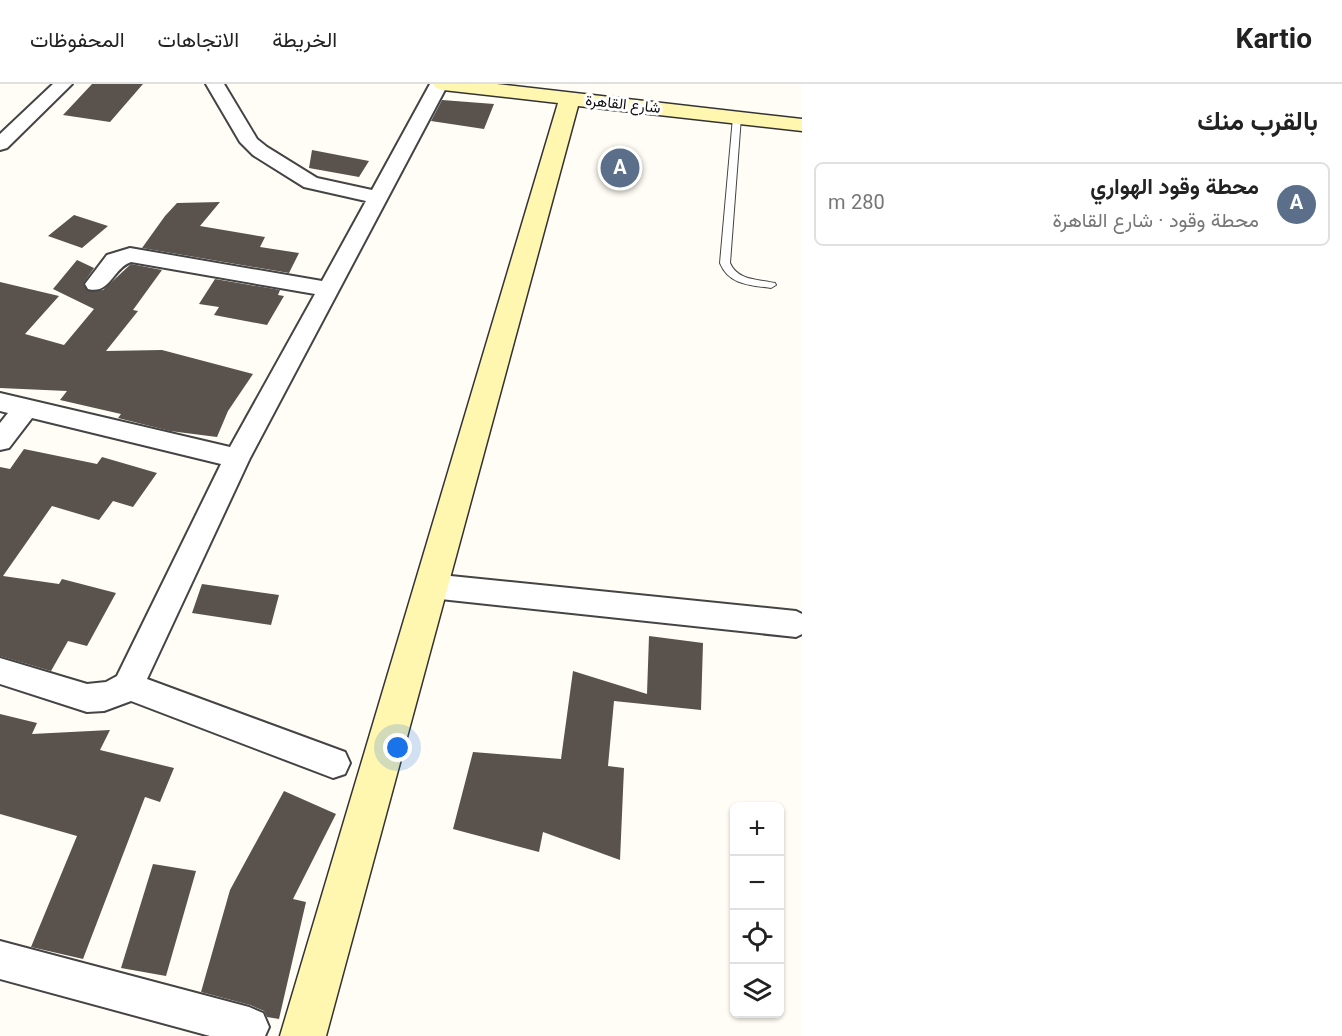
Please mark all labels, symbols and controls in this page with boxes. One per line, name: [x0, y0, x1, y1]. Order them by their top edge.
text: Kartio: [1236, 19, 1312, 63]
text: المحفوظات: [30, 25, 125, 58]
text: الاتجاهات: [158, 25, 239, 58]
text: الخريطة: [272, 25, 337, 58]
street label: شارع القاهرة: [584, 90, 662, 121]
text: بالقرب منك: [1197, 103, 1318, 144]
pin: A: [600, 146, 640, 190]
text: محطة وقود الهواري: [1090, 171, 1259, 206]
text: 280 m: [828, 188, 885, 220]
text: A: [1290, 188, 1303, 220]
text: محطة وقود · شارع القاهرة: [1052, 206, 1259, 238]
your location: [383, 733, 412, 762]
map controls: [730, 802, 784, 1018]
button: +: [730, 802, 784, 856]
button: −: [730, 856, 784, 910]
button: locate: [730, 910, 784, 964]
button: layers: [730, 964, 784, 1018]

